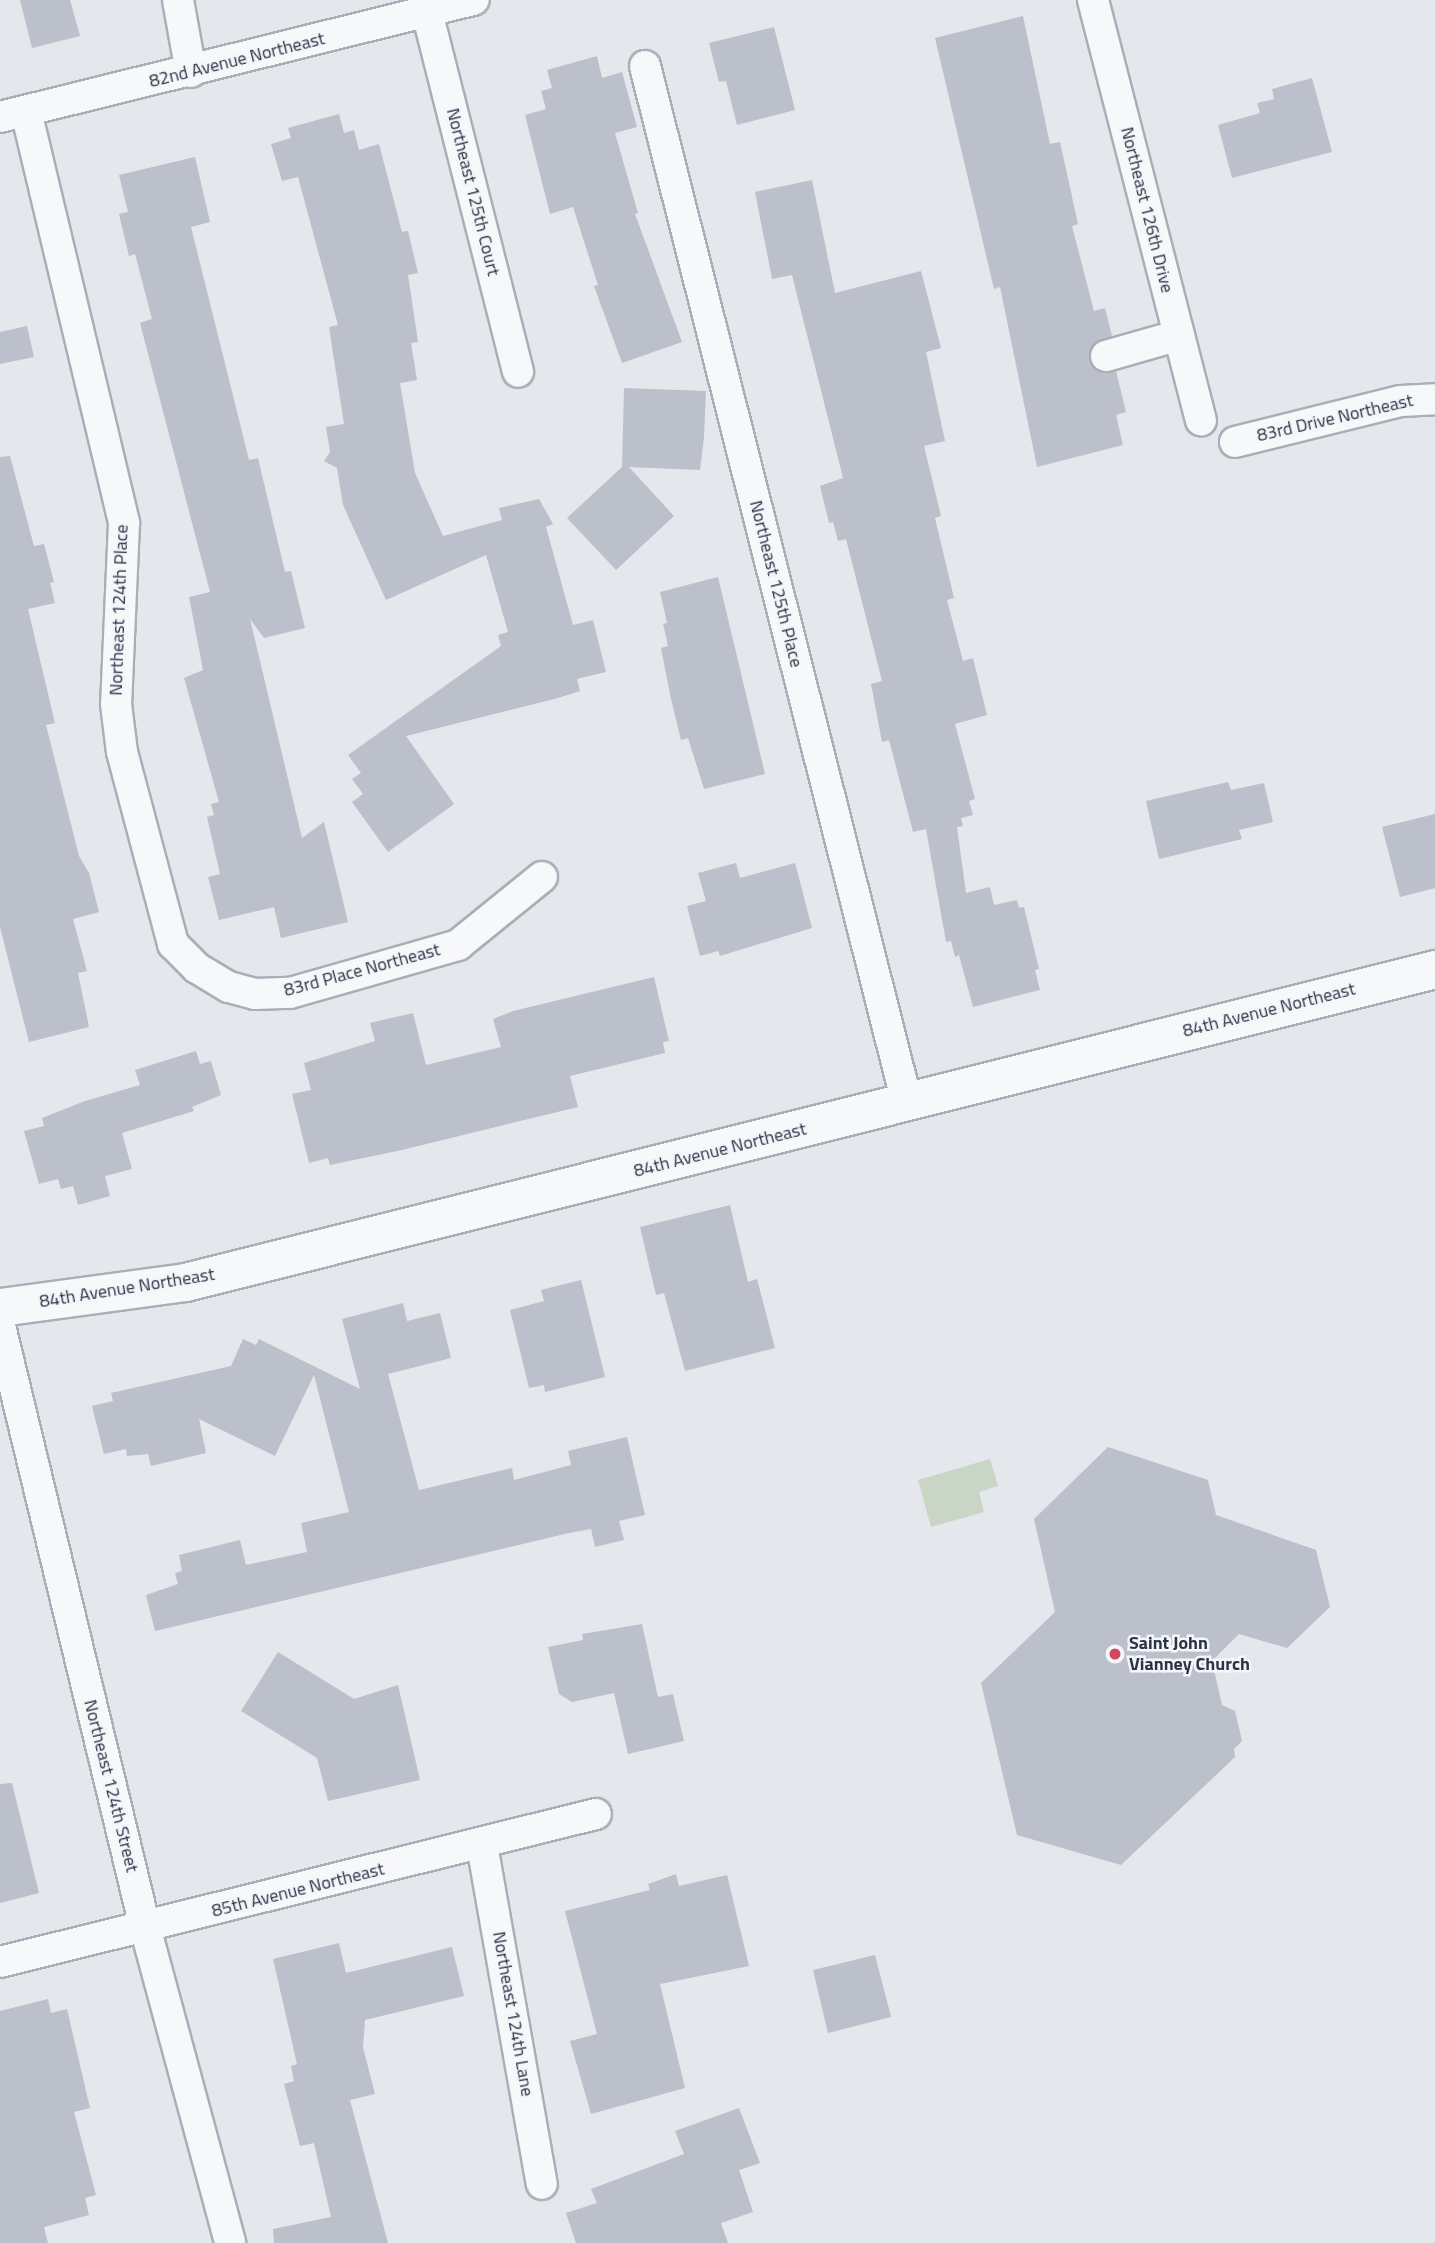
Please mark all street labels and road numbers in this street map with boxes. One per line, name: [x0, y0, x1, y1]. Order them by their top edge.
street label: 82nd Avenue Northeast: [147, 28, 327, 92]
street label: Northeast 125th Court: [442, 106, 504, 278]
street label: Northeast 126th Drive: [1116, 125, 1178, 295]
street label: 83rd Drive Northeast: [1255, 390, 1415, 446]
street label: Northeast 125th Place: [745, 498, 807, 670]
street label: Northeast 124th Place: [105, 524, 133, 696]
street label: 83rd Place Northeast: [282, 939, 442, 1001]
street label: 84th Avenue Northeast: [1181, 978, 1357, 1042]
street label: 84th Avenue Northeast: [632, 1118, 808, 1182]
street label: 84th Avenue Northeast: [38, 1263, 216, 1313]
street label: Northeast 124th Street: [79, 1697, 143, 1875]
street label: 85th Avenue Northeast: [210, 1858, 386, 1922]
street label: Northeast 124th Lane: [488, 1930, 538, 2098]

